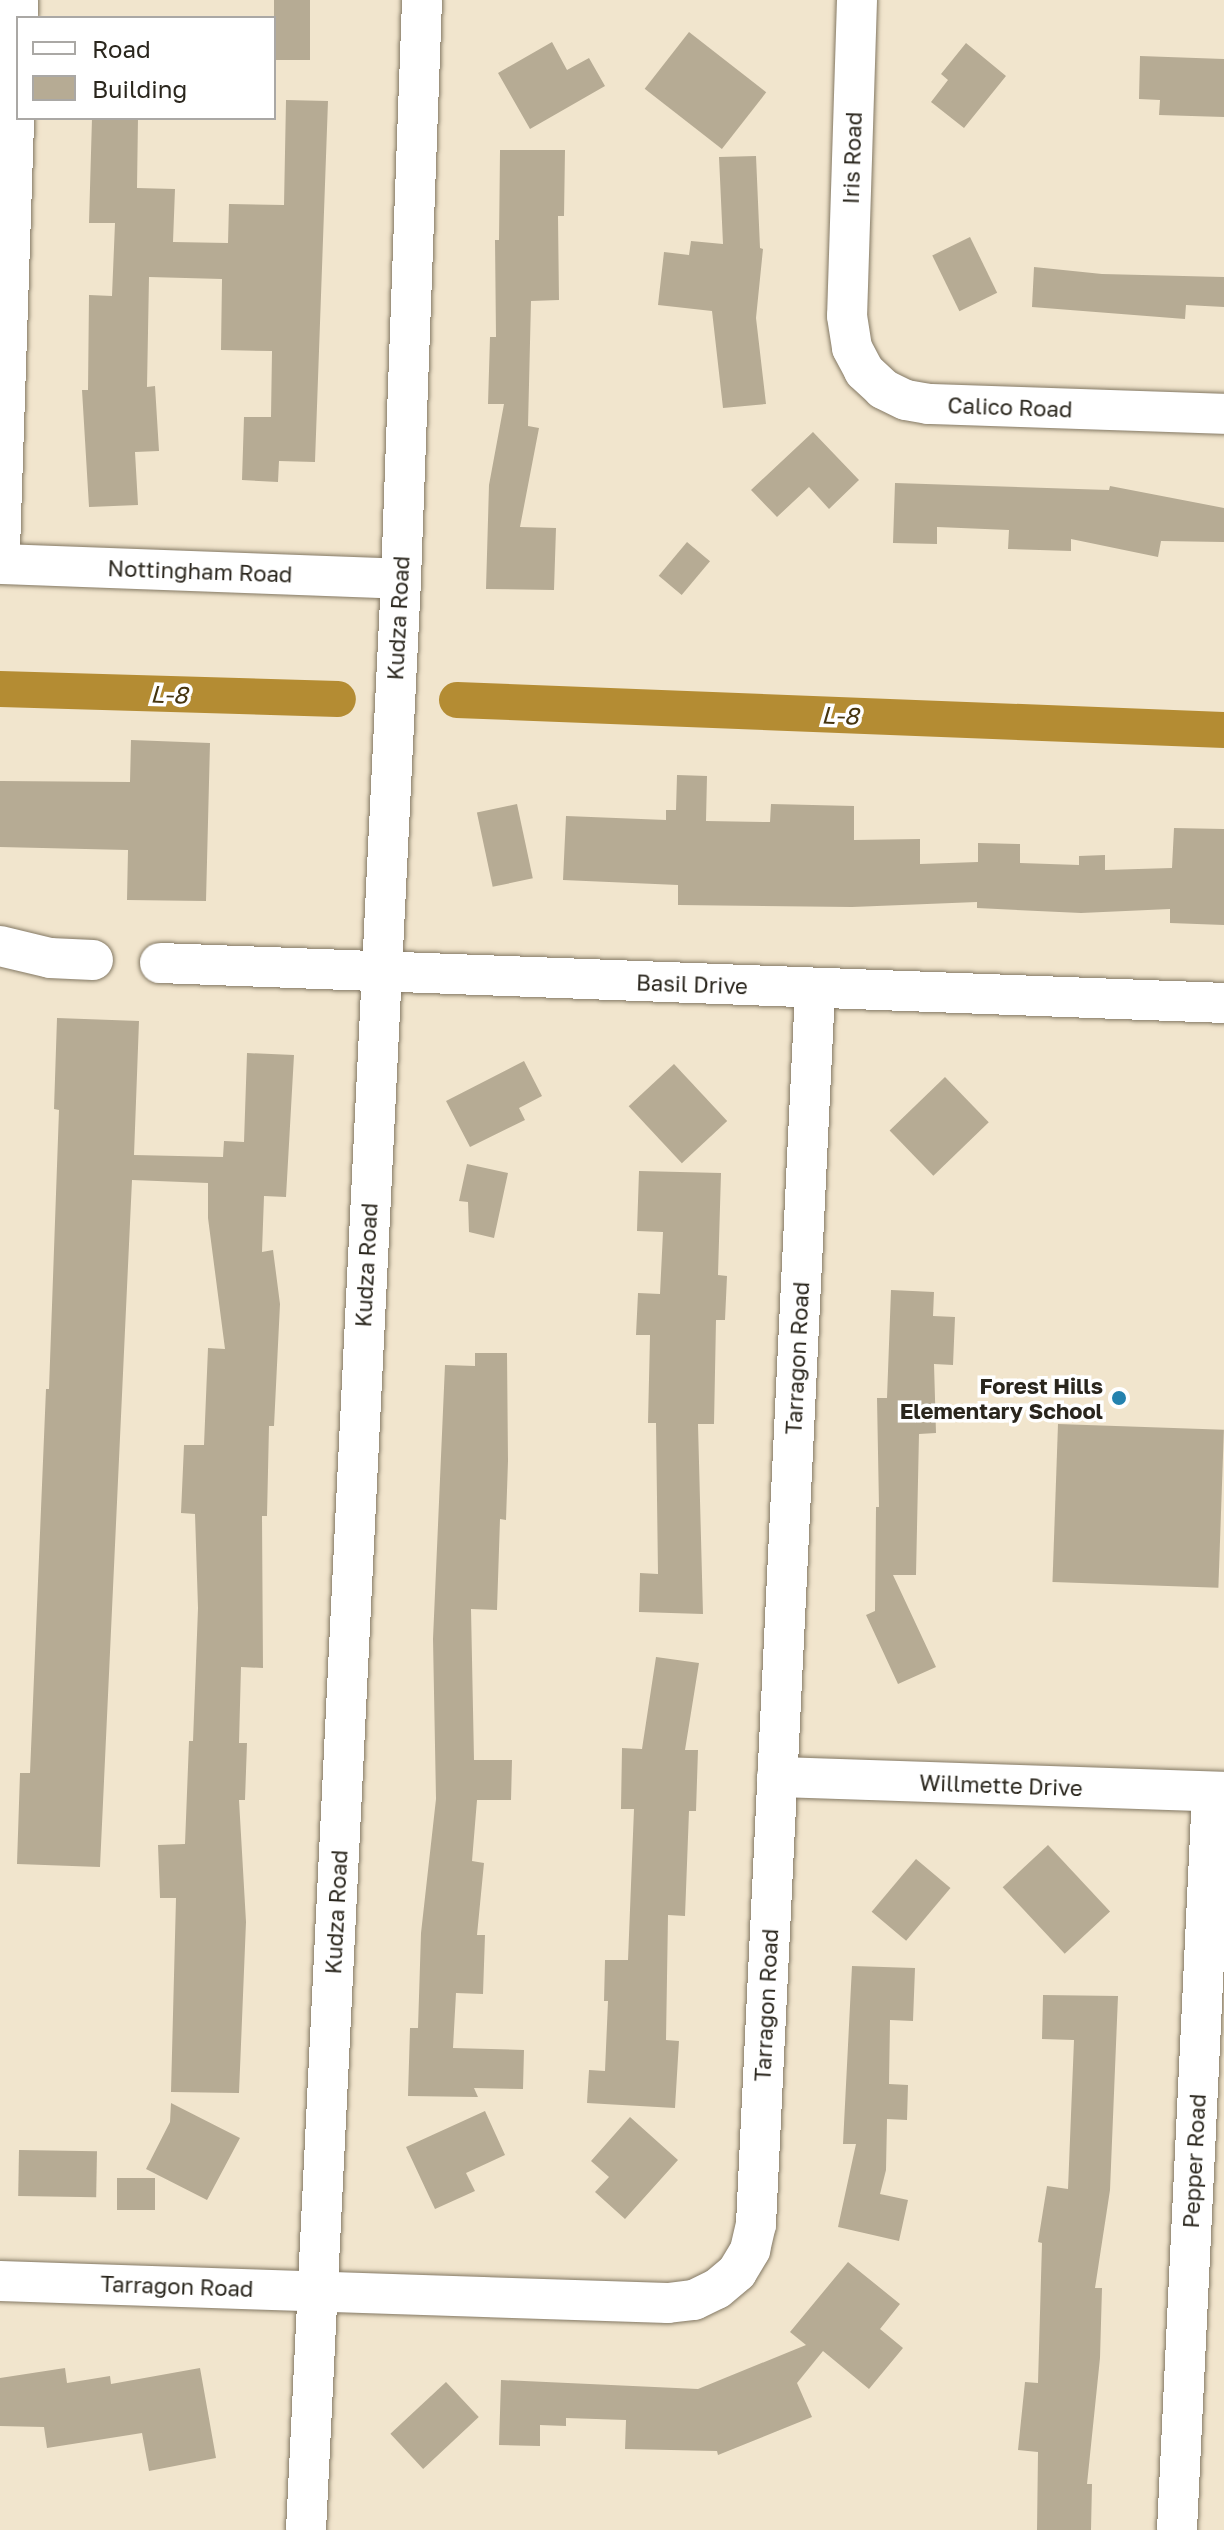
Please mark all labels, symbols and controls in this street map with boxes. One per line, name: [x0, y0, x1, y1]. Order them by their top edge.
legend: [16, 16, 276, 120]
text: Road: [92, 34, 151, 63]
text: Building: [92, 74, 187, 103]
street label: Iris Road: [837, 111, 867, 205]
street label: Calico Road: [947, 392, 1073, 422]
street label: Nottingham Road: [107, 555, 293, 587]
street label: Kudza Road: [382, 555, 414, 681]
water label: L-8: [150, 679, 188, 709]
water label: L-8: [821, 700, 859, 730]
street label: Basil Drive: [636, 969, 748, 999]
street label: Kudza Road: [350, 1202, 382, 1328]
street label: Tarragon Road: [780, 1281, 814, 1435]
place label: Forest Hills Elementary School: [900, 1372, 1103, 1424]
marker: Forest Hills Elementary School: [1110, 1389, 1128, 1407]
street label: Willmette Drive: [919, 1769, 1083, 1801]
street label: Kudza Road: [320, 1849, 352, 1975]
street label: Tarragon Road: [749, 1928, 783, 2082]
street label: Pepper Road: [1177, 2093, 1211, 2229]
street label: Tarragon Road: [100, 2270, 254, 2302]

